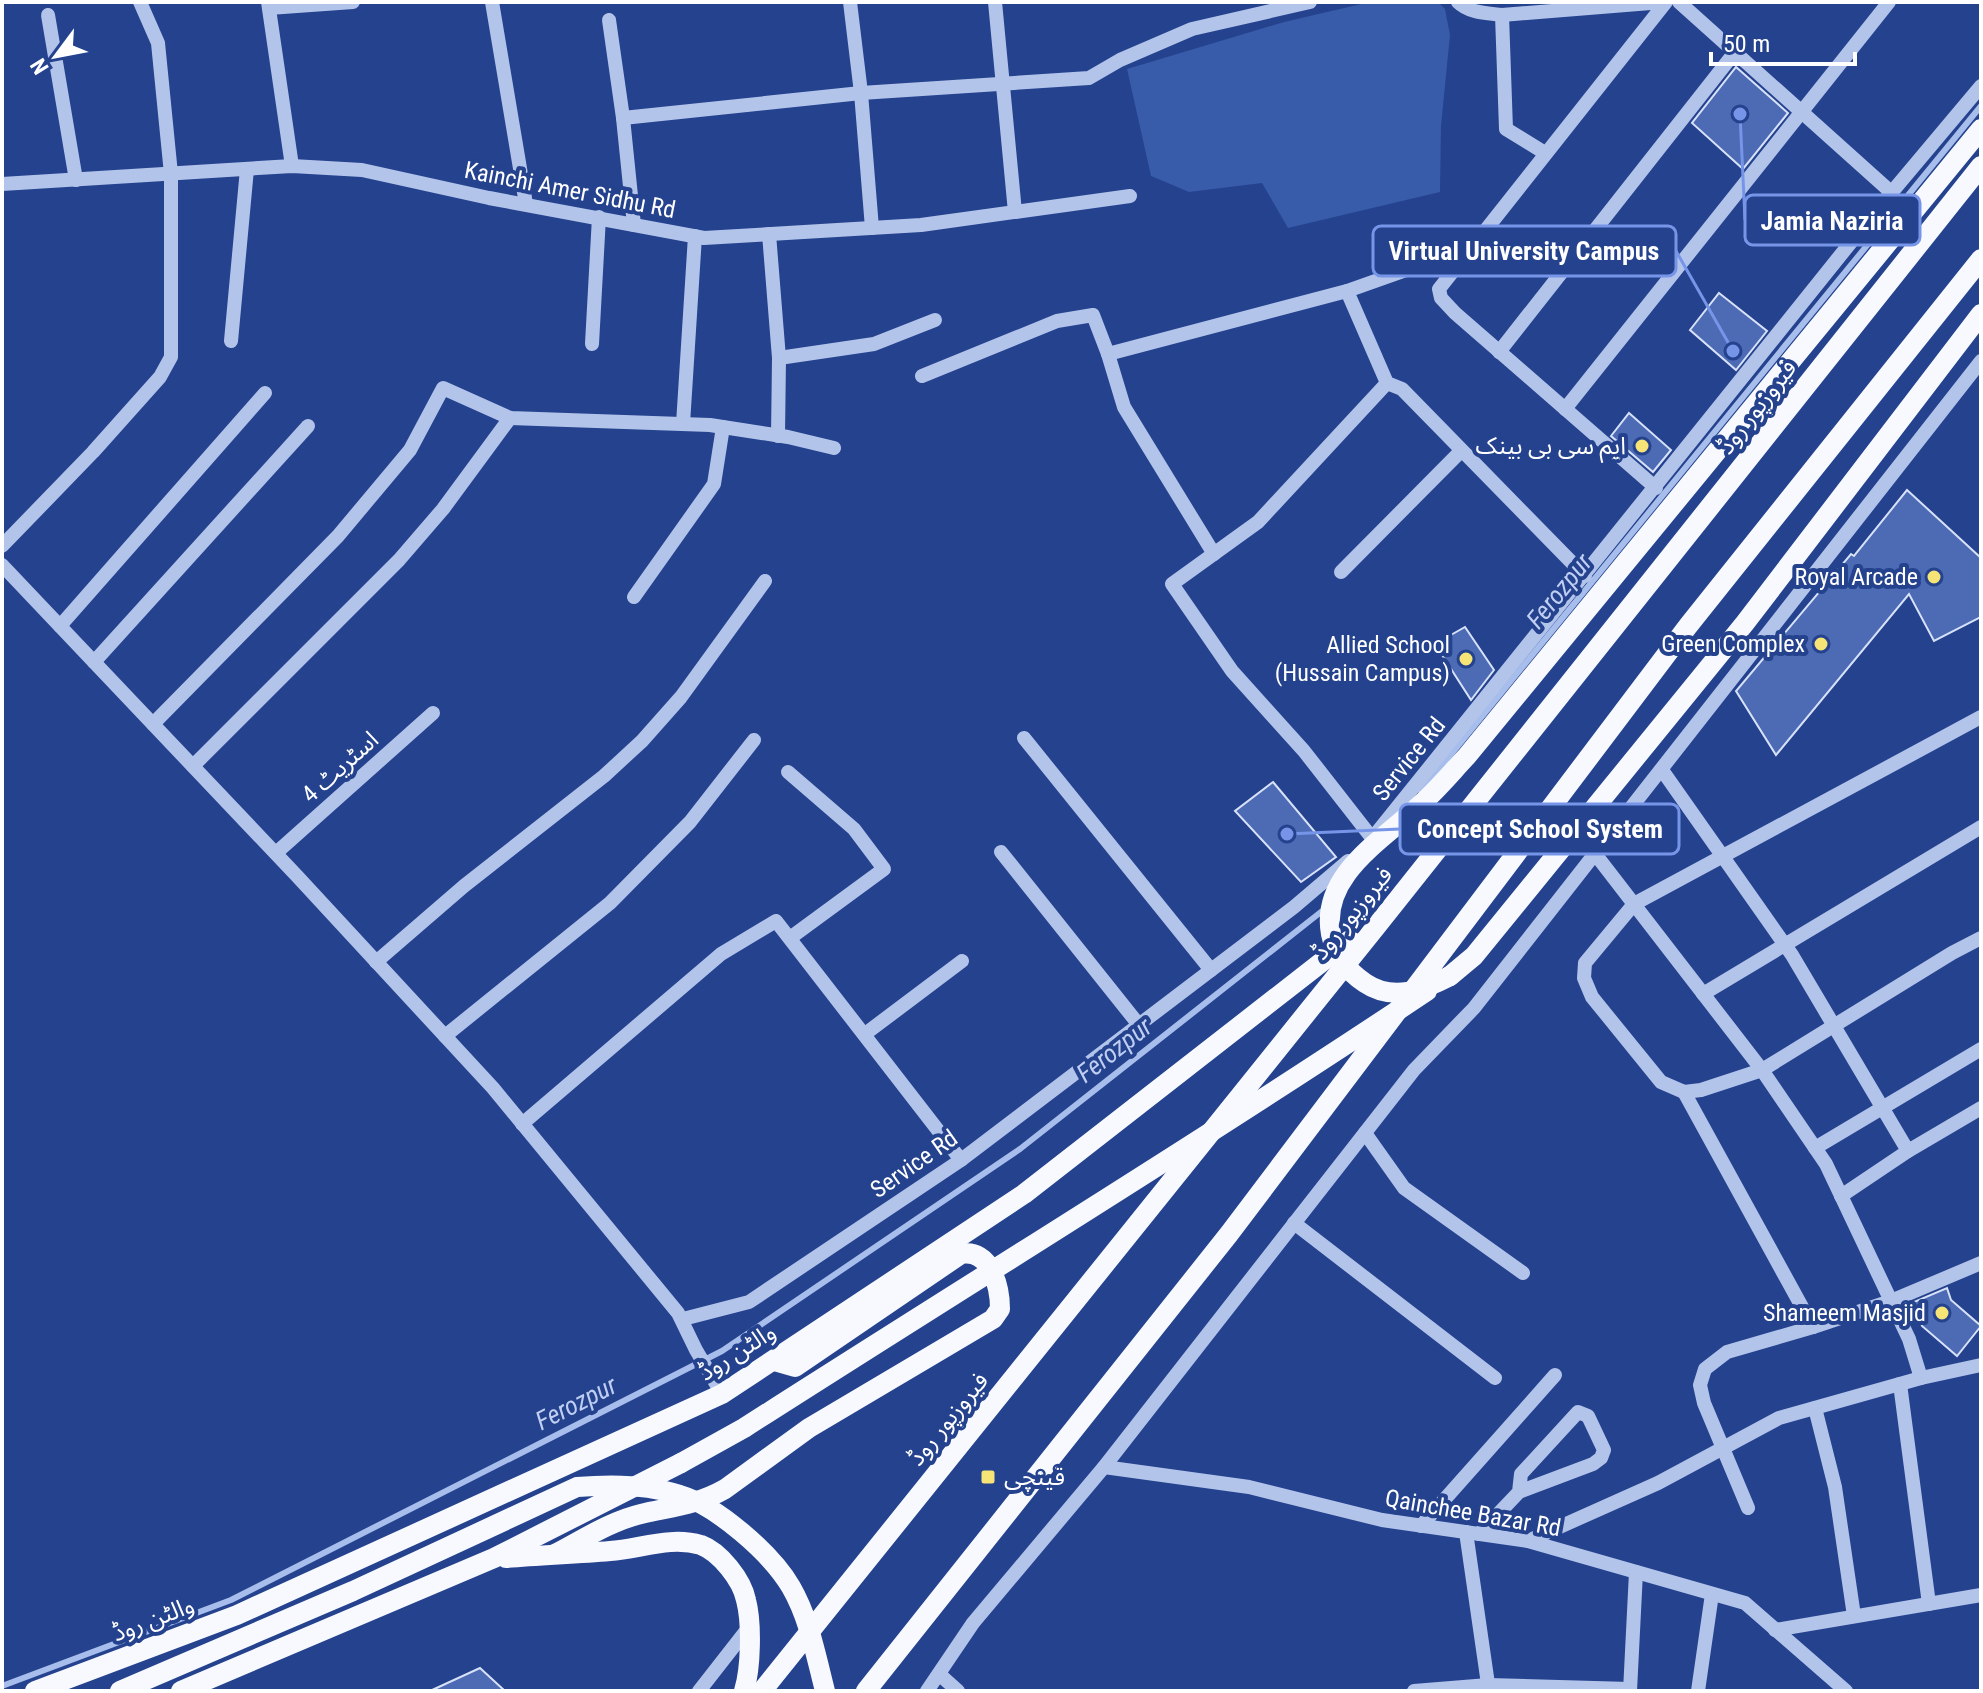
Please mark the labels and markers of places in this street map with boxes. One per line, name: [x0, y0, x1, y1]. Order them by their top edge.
callout: Jamia Naziria: [1745, 195, 1920, 245]
callout: Virtual University Campus: [1373, 226, 1676, 276]
place label: ایم سی بی بینک: [1475, 432, 1626, 463]
marker: ایم سی بی بینک: [1633, 437, 1651, 455]
place label: Royal Arcade: [1794, 563, 1918, 591]
marker: Royal Arcade: [1925, 568, 1943, 586]
place label: Green Complex: [1661, 630, 1805, 658]
place label: Allied School (Hussain Campus): [1275, 631, 1450, 687]
marker: Green Complex: [1812, 635, 1830, 653]
marker: Allied School (Hussain Campus): [1457, 650, 1475, 668]
callout: Concept School System: [1400, 804, 1679, 854]
place label: Shameem Masjid: [1763, 1299, 1926, 1327]
marker: Shameem Masjid: [1933, 1304, 1951, 1322]
place label: قینچی: [1004, 1463, 1065, 1492]
marker: قینچی: [979, 1468, 997, 1486]

